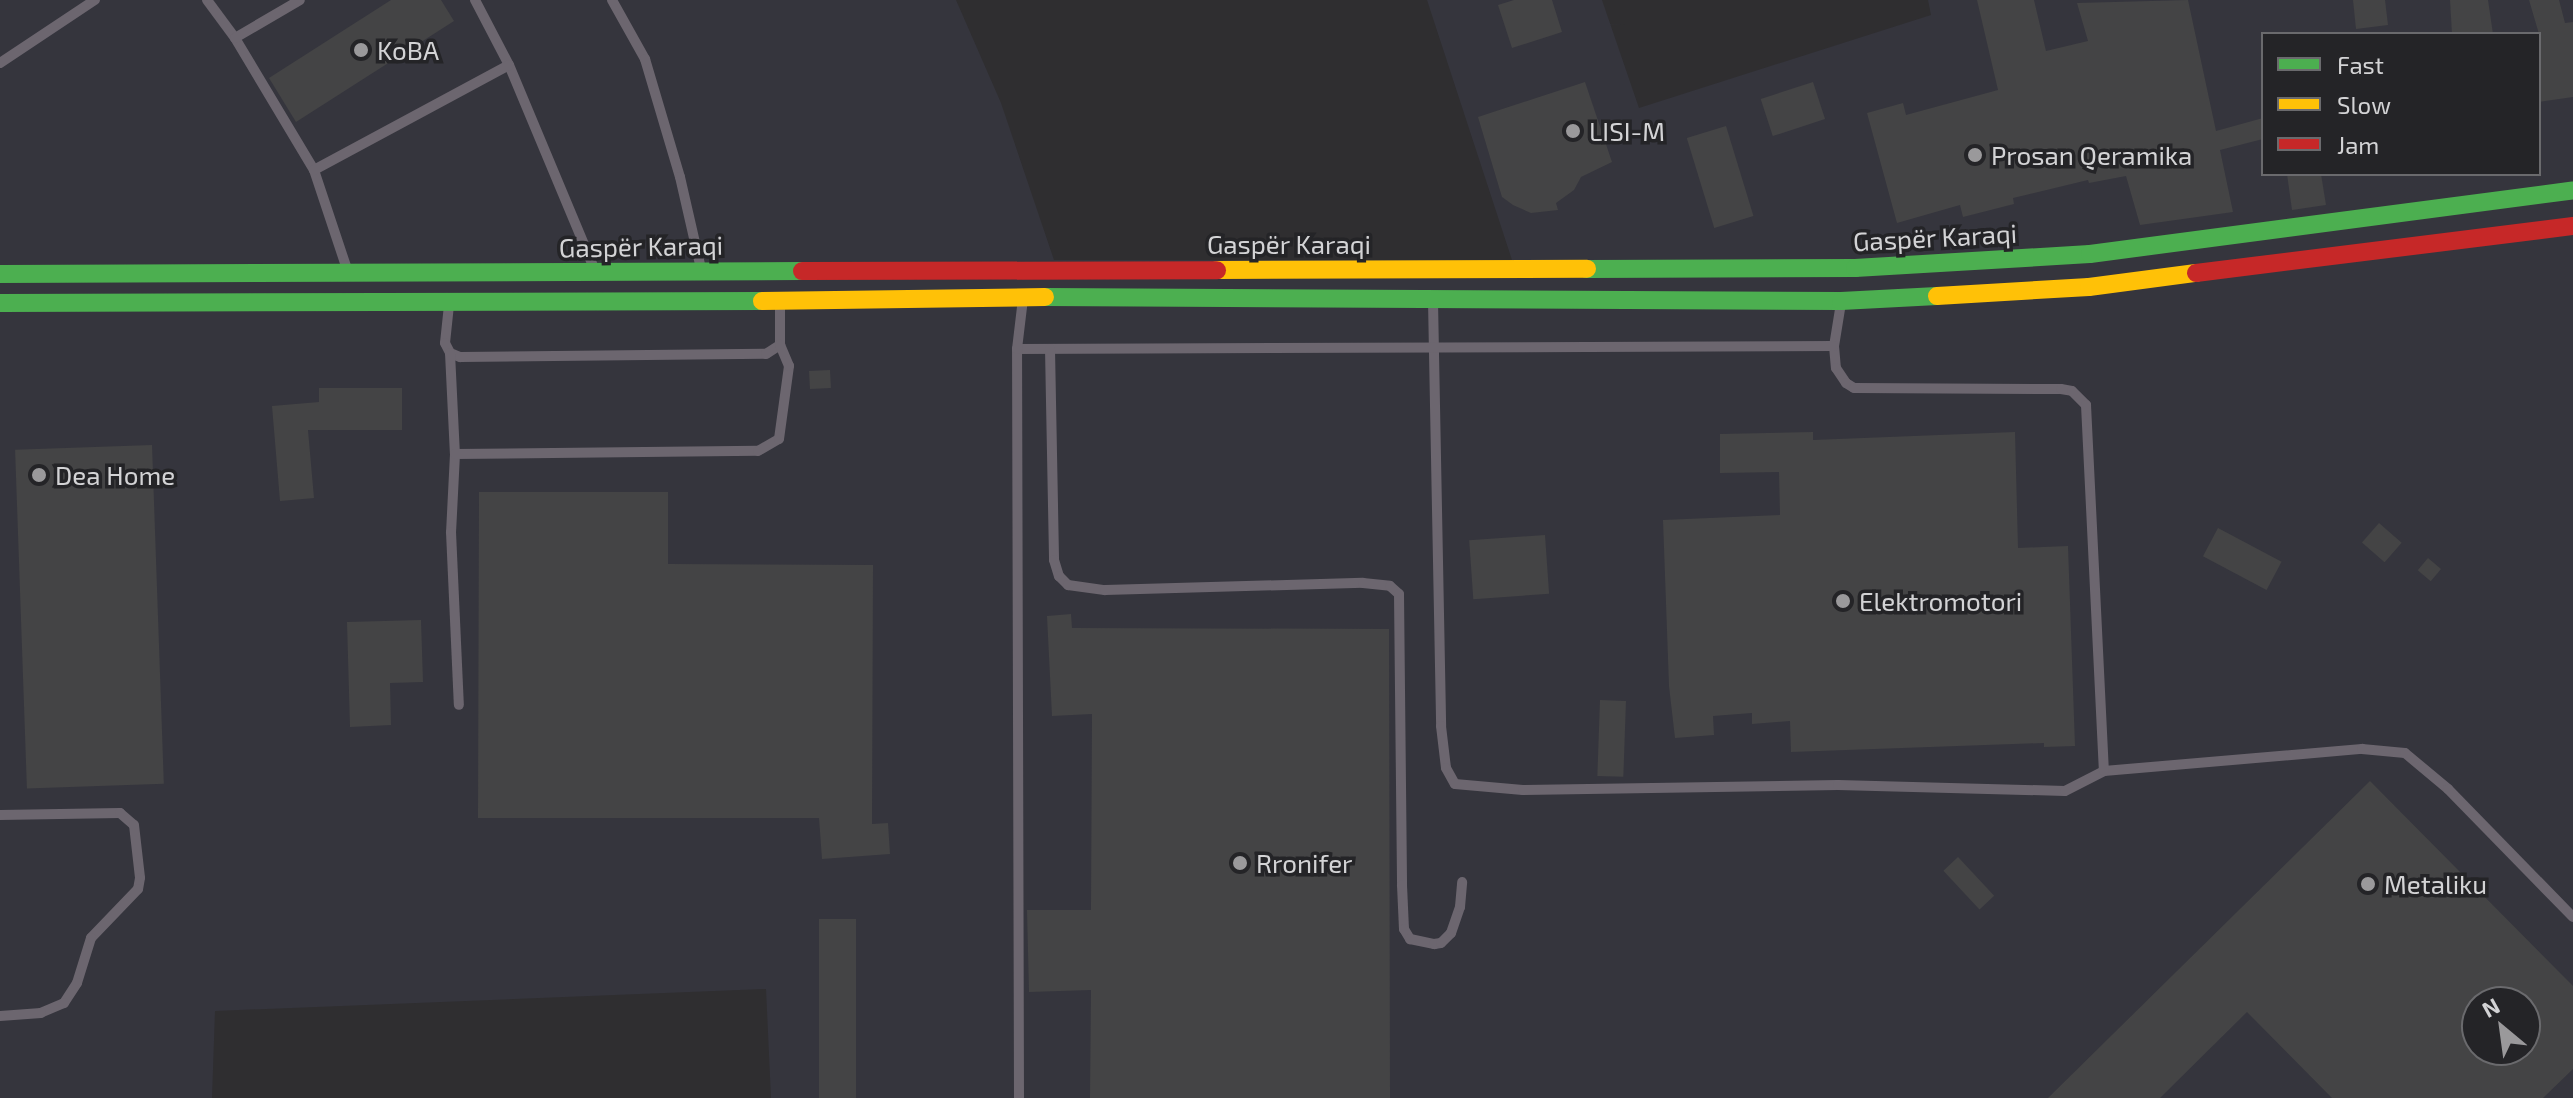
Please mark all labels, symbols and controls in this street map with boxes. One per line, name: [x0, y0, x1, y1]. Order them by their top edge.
legend: [2261, 32, 2541, 176]
place label: KoBA: [377, 34, 439, 66]
marker: KoBA: [352, 41, 370, 59]
text: Fast: [2337, 50, 2384, 79]
text: Slow: [2337, 90, 2391, 119]
place label: LISI-M: [1589, 115, 1665, 147]
marker: LISI-M: [1564, 122, 1582, 140]
text: Jam: [2337, 130, 2379, 159]
place label: Prosan Qeramika: [1991, 139, 2192, 171]
marker: Prosan Qeramika: [1966, 146, 1984, 164]
street label: Gaspër Karaqi: [1852, 217, 2018, 257]
street label: Gaspër Karaqi: [1207, 228, 1371, 260]
street label: Gaspër Karaqi: [558, 229, 724, 263]
place label: Dea Home: [55, 459, 175, 491]
marker: Dea Home: [30, 466, 48, 484]
place label: Elektromotori: [1859, 585, 2022, 617]
marker: Elektromotori: [1834, 592, 1852, 610]
place label: Rronifer: [1256, 847, 1353, 879]
marker: Rronifer: [1231, 854, 1249, 872]
place label: Metaliku: [2384, 868, 2487, 900]
marker: Metaliku: [2359, 875, 2377, 893]
north arrow: [2461, 986, 2541, 1066]
text: N: [2477, 992, 2504, 1022]

